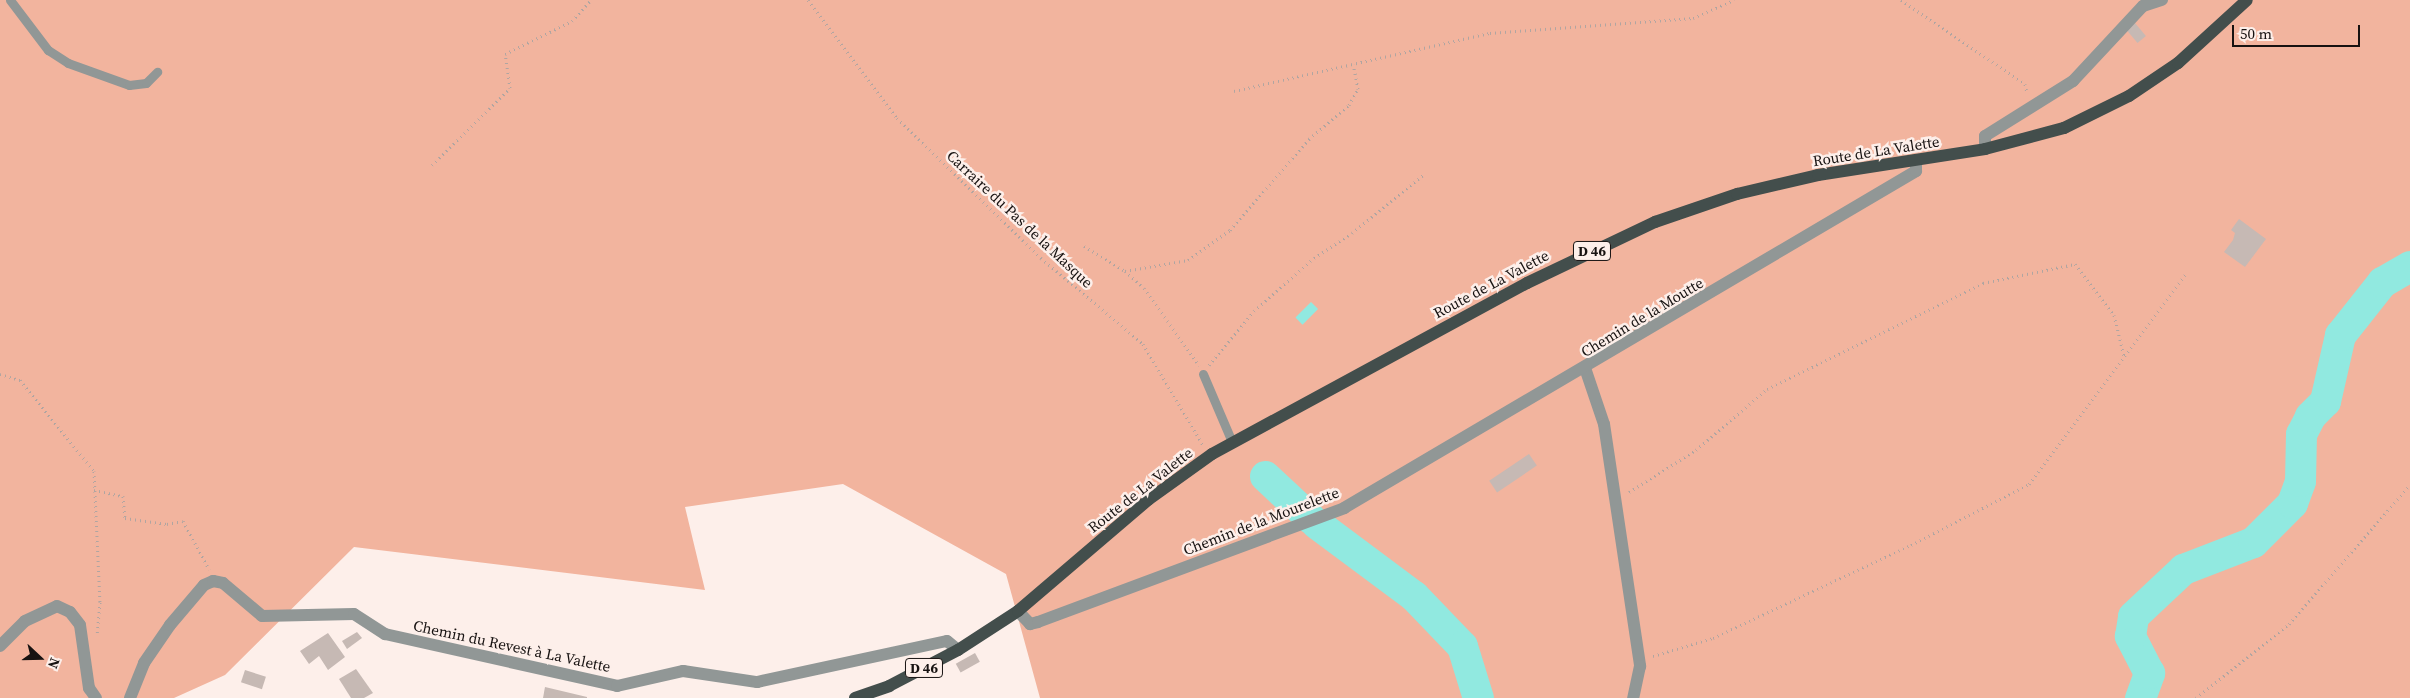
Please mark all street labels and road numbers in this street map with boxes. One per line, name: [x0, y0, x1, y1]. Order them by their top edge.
street label: Route de La Valette: [1811, 132, 1941, 170]
street label: Carraire du Pas de la Masque: [943, 147, 1097, 291]
road number: D 46: [1572, 240, 1612, 262]
street label: Route de La Valette: [1430, 246, 1552, 322]
street label: Chemin de la Moutte: [1578, 273, 1706, 361]
street label: Route de La Valette: [1084, 443, 1196, 537]
street label: Chemin de la Mourelette: [1181, 483, 1341, 559]
street label: Chemin du Revest à La Valette: [412, 616, 612, 676]
road number: D 46: [904, 656, 944, 680]

